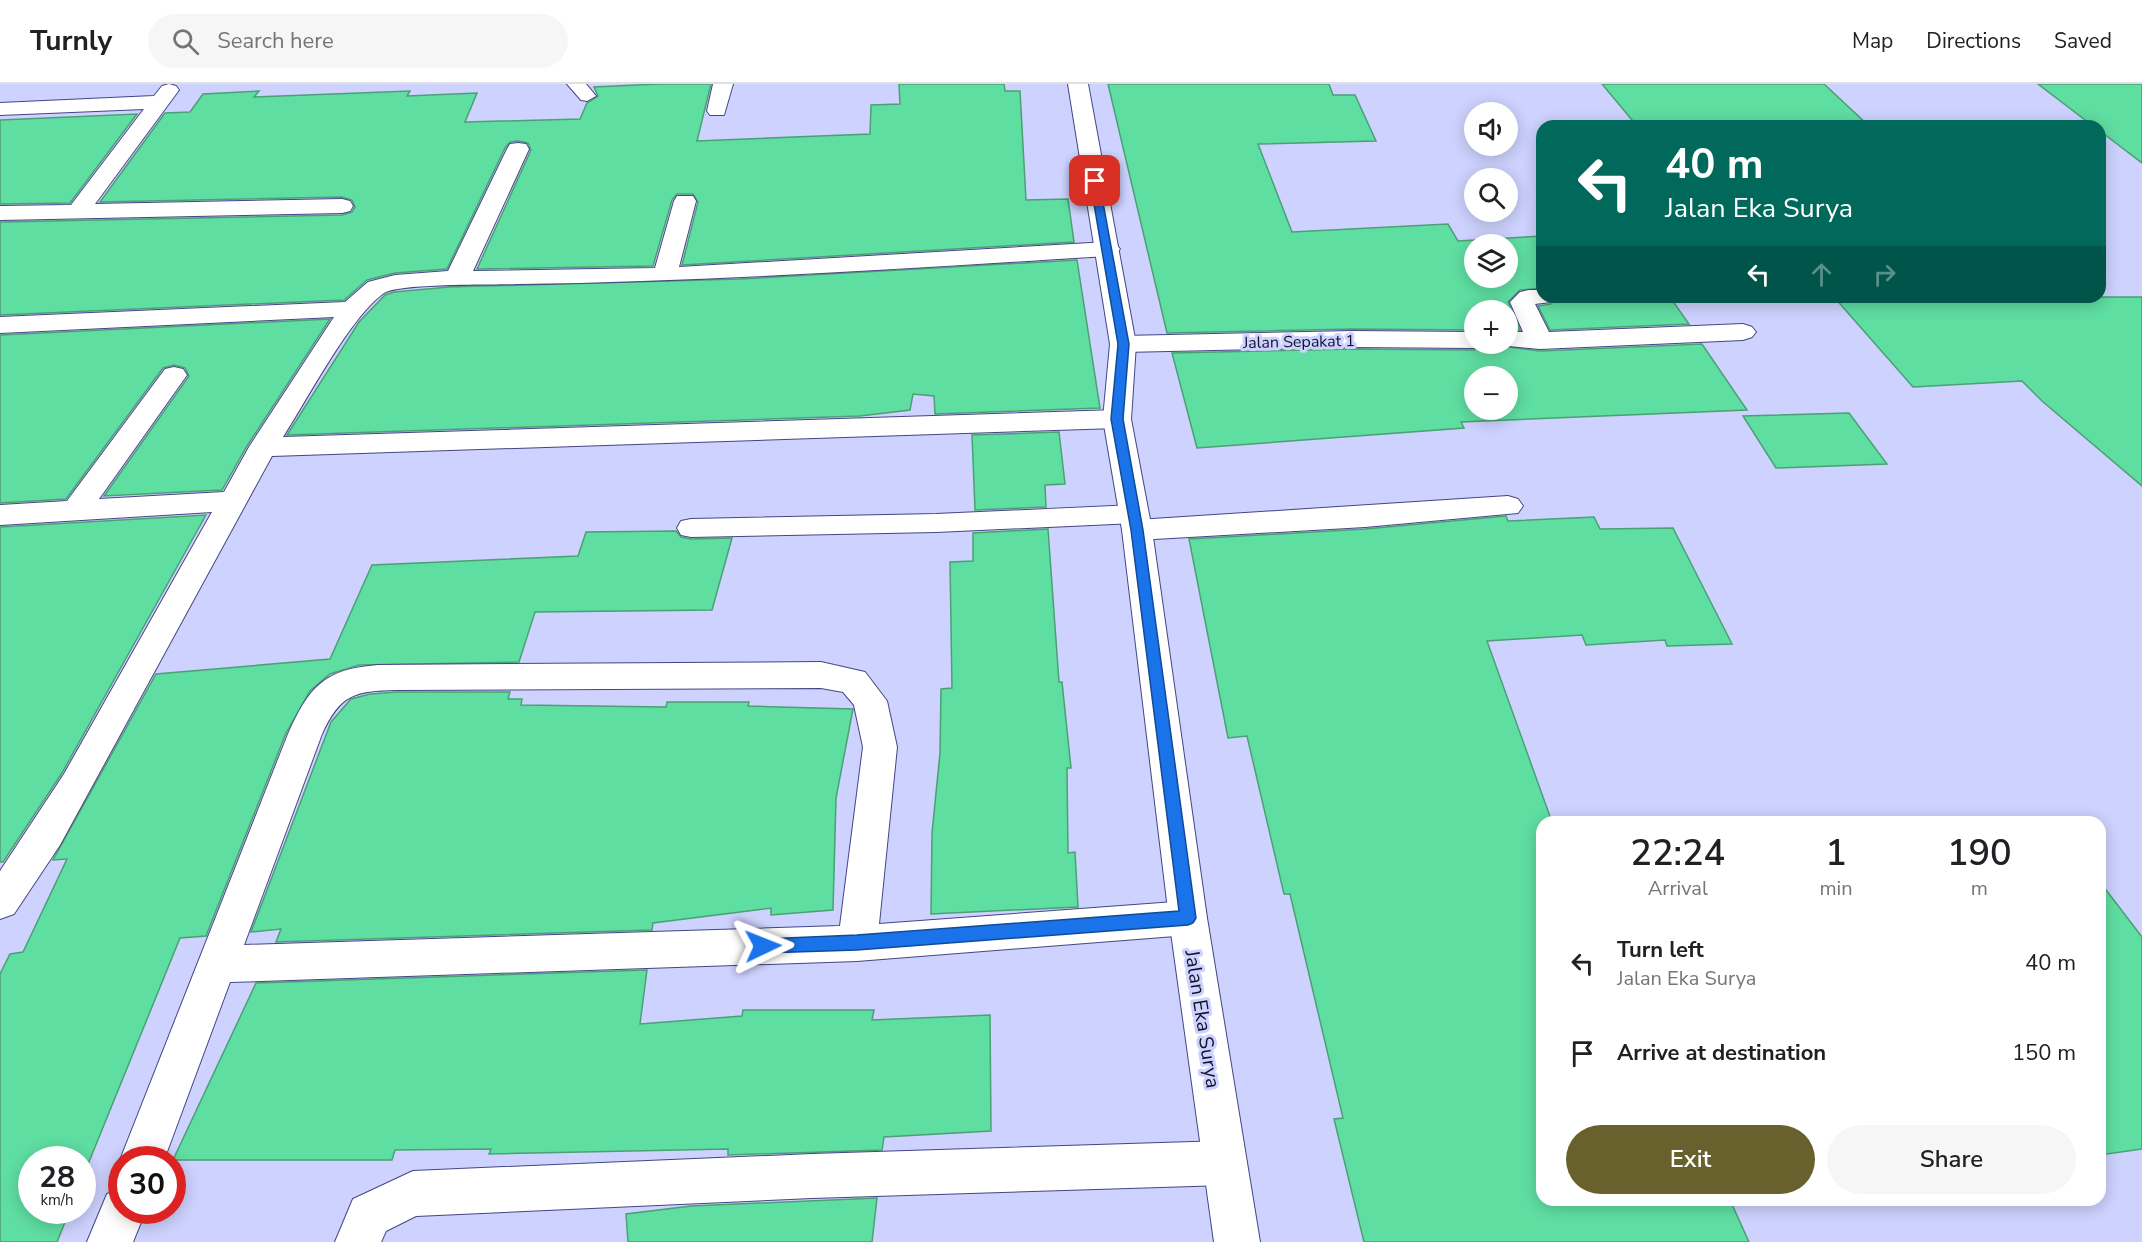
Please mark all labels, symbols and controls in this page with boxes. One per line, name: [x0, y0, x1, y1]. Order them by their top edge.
search box: [148, 14, 568, 68]
text: Turnly: [30, 22, 112, 60]
icon: search: [169, 25, 202, 58]
text: Search here: [217, 26, 334, 56]
text: Map: [1852, 27, 1893, 55]
text: Directions: [1926, 27, 2021, 55]
text: Saved: [2054, 27, 2112, 55]
map controls: [1464, 102, 1518, 420]
button: sound: [1464, 102, 1518, 156]
text: 40 m: [1665, 136, 1764, 193]
icon: left: [1566, 144, 1644, 222]
pin: [1069, 155, 1120, 206]
icon: arrive: [1078, 164, 1111, 197]
button: search: [1464, 168, 1518, 222]
text: Jalan Eka Surya: [1665, 190, 1853, 227]
button: layers: [1464, 234, 1518, 288]
icon: left: [1742, 258, 1775, 291]
icon: ahead: [1805, 258, 1838, 291]
icon: right: [1868, 258, 1901, 291]
button: +: [1464, 300, 1518, 354]
street label: Jalan Sepakat 1: [1242, 330, 1355, 354]
button: −: [1464, 366, 1518, 420]
text: 22:24: [1630, 829, 1725, 878]
text: 1: [1825, 829, 1847, 878]
text: 190: [1947, 829, 2012, 878]
text: Arrival: [1648, 875, 1708, 902]
text: min: [1820, 875, 1853, 902]
text: m: [1971, 875, 1988, 902]
position arrow: [731, 914, 795, 978]
text: Turn left: [1617, 935, 1704, 965]
street label: Jalan Eka Surya: [1178, 947, 1227, 1090]
icon: left: [1566, 947, 1599, 980]
text: 40 m: [2025, 948, 2076, 978]
text: Jalan Eka Surya: [1617, 965, 1756, 992]
icon: arrive: [1566, 1037, 1599, 1070]
text: Arrive at destination: [1617, 1038, 1826, 1068]
text: 150 m: [2012, 1038, 2076, 1068]
button: Exit: [1566, 1125, 1815, 1194]
button: Share: [1827, 1125, 2076, 1194]
speed limit sign: 30: [108, 1146, 186, 1224]
text: 28: [39, 1157, 75, 1198]
text: km/h: [40, 1190, 74, 1210]

